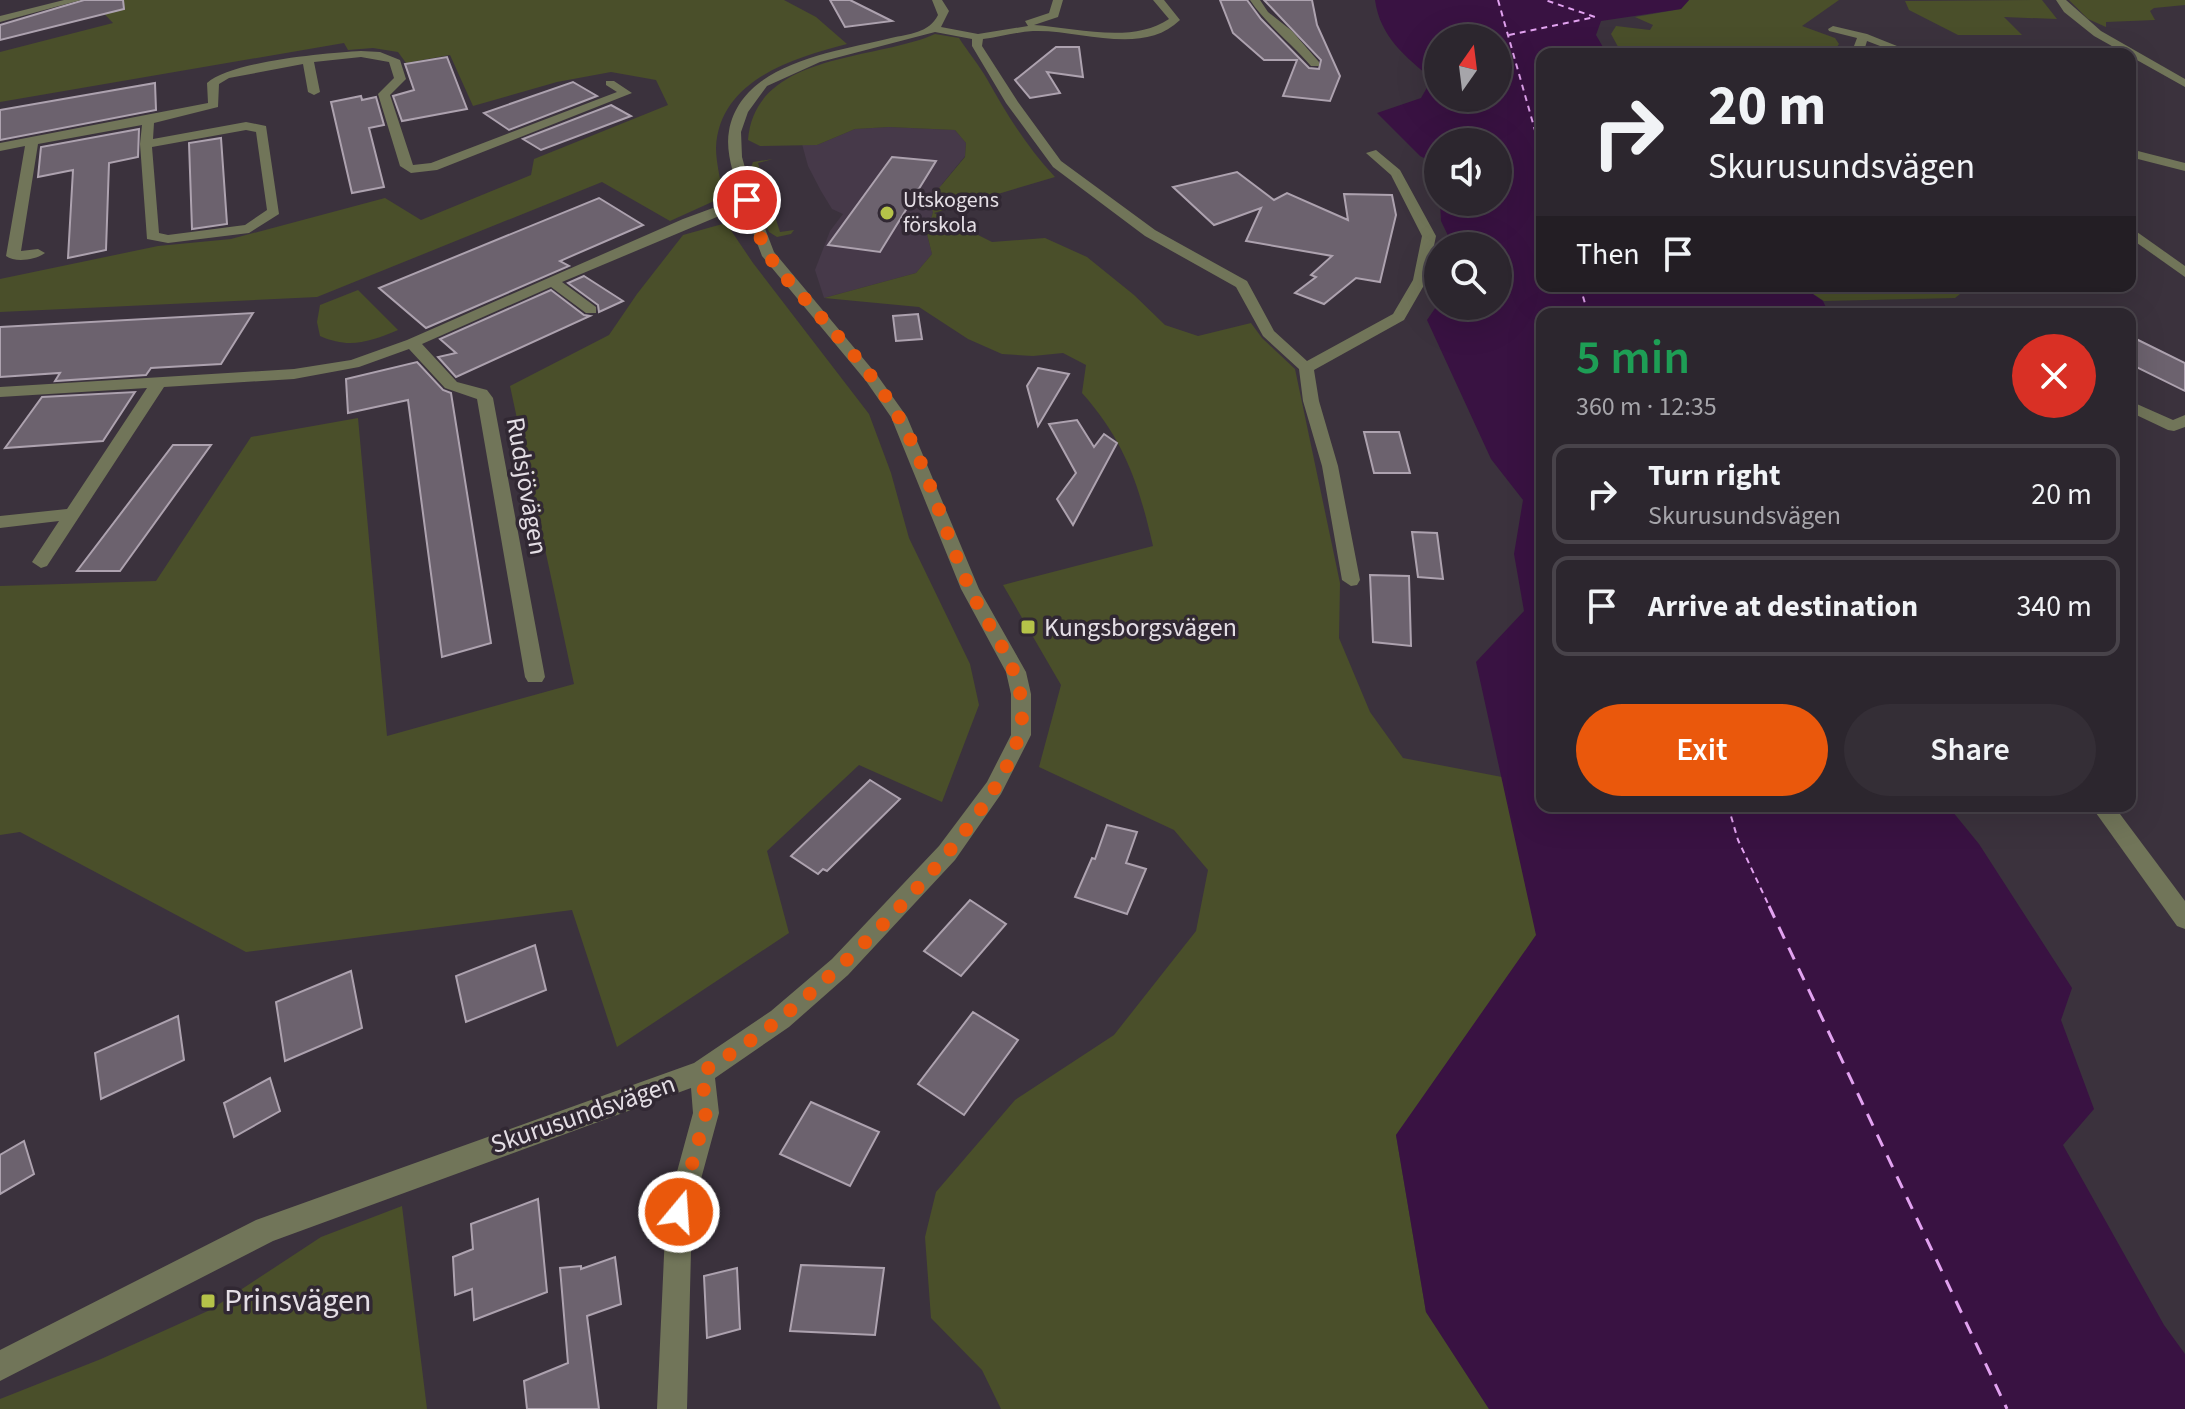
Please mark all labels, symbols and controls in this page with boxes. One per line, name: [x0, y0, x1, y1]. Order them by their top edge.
north arrow: [1424, 24, 1512, 112]
map controls: [1424, 24, 1512, 320]
text: 20 m: [1708, 67, 1826, 146]
icon: right: [1576, 80, 1680, 184]
button: sound: [1424, 128, 1512, 216]
text: Skurusundsvägen: [1708, 141, 1975, 192]
pin: [713, 166, 781, 234]
icon: arrive: [725, 178, 769, 222]
place label: Utskogens förskola: [903, 184, 999, 241]
marker: Utskogens förskola: [878, 204, 896, 222]
button: search: [1424, 232, 1512, 320]
icon: arrive: [1656, 232, 1700, 276]
text: Then: [1576, 233, 1640, 276]
text: 5 min: [1576, 324, 1690, 392]
button: close: [2012, 334, 2096, 418]
text: 360 m · 12:35: [1576, 388, 1717, 425]
street label: Rudsjövägen: [497, 414, 557, 558]
text: Turn right: [1648, 454, 1780, 497]
icon: right: [1580, 472, 1624, 516]
text: 20 m: [2031, 473, 2092, 516]
text: Skurusundsvägen: [1648, 497, 1841, 534]
icon: arrive: [1580, 584, 1624, 628]
text: Arrive at destination: [1648, 585, 1918, 628]
text: 340 m: [2016, 585, 2092, 628]
place label: Kungsborgsvägen: [1044, 609, 1237, 646]
marker: Kungsborgsvägen: [1019, 618, 1037, 636]
button: Exit: [1576, 704, 1828, 796]
button: Share: [1844, 704, 2096, 796]
street label: Skurusundsvägen: [486, 1065, 680, 1163]
position arrow: [637, 1170, 721, 1254]
place label: Prinsvägen: [224, 1278, 372, 1324]
marker: Prinsvägen: [199, 1292, 217, 1310]

